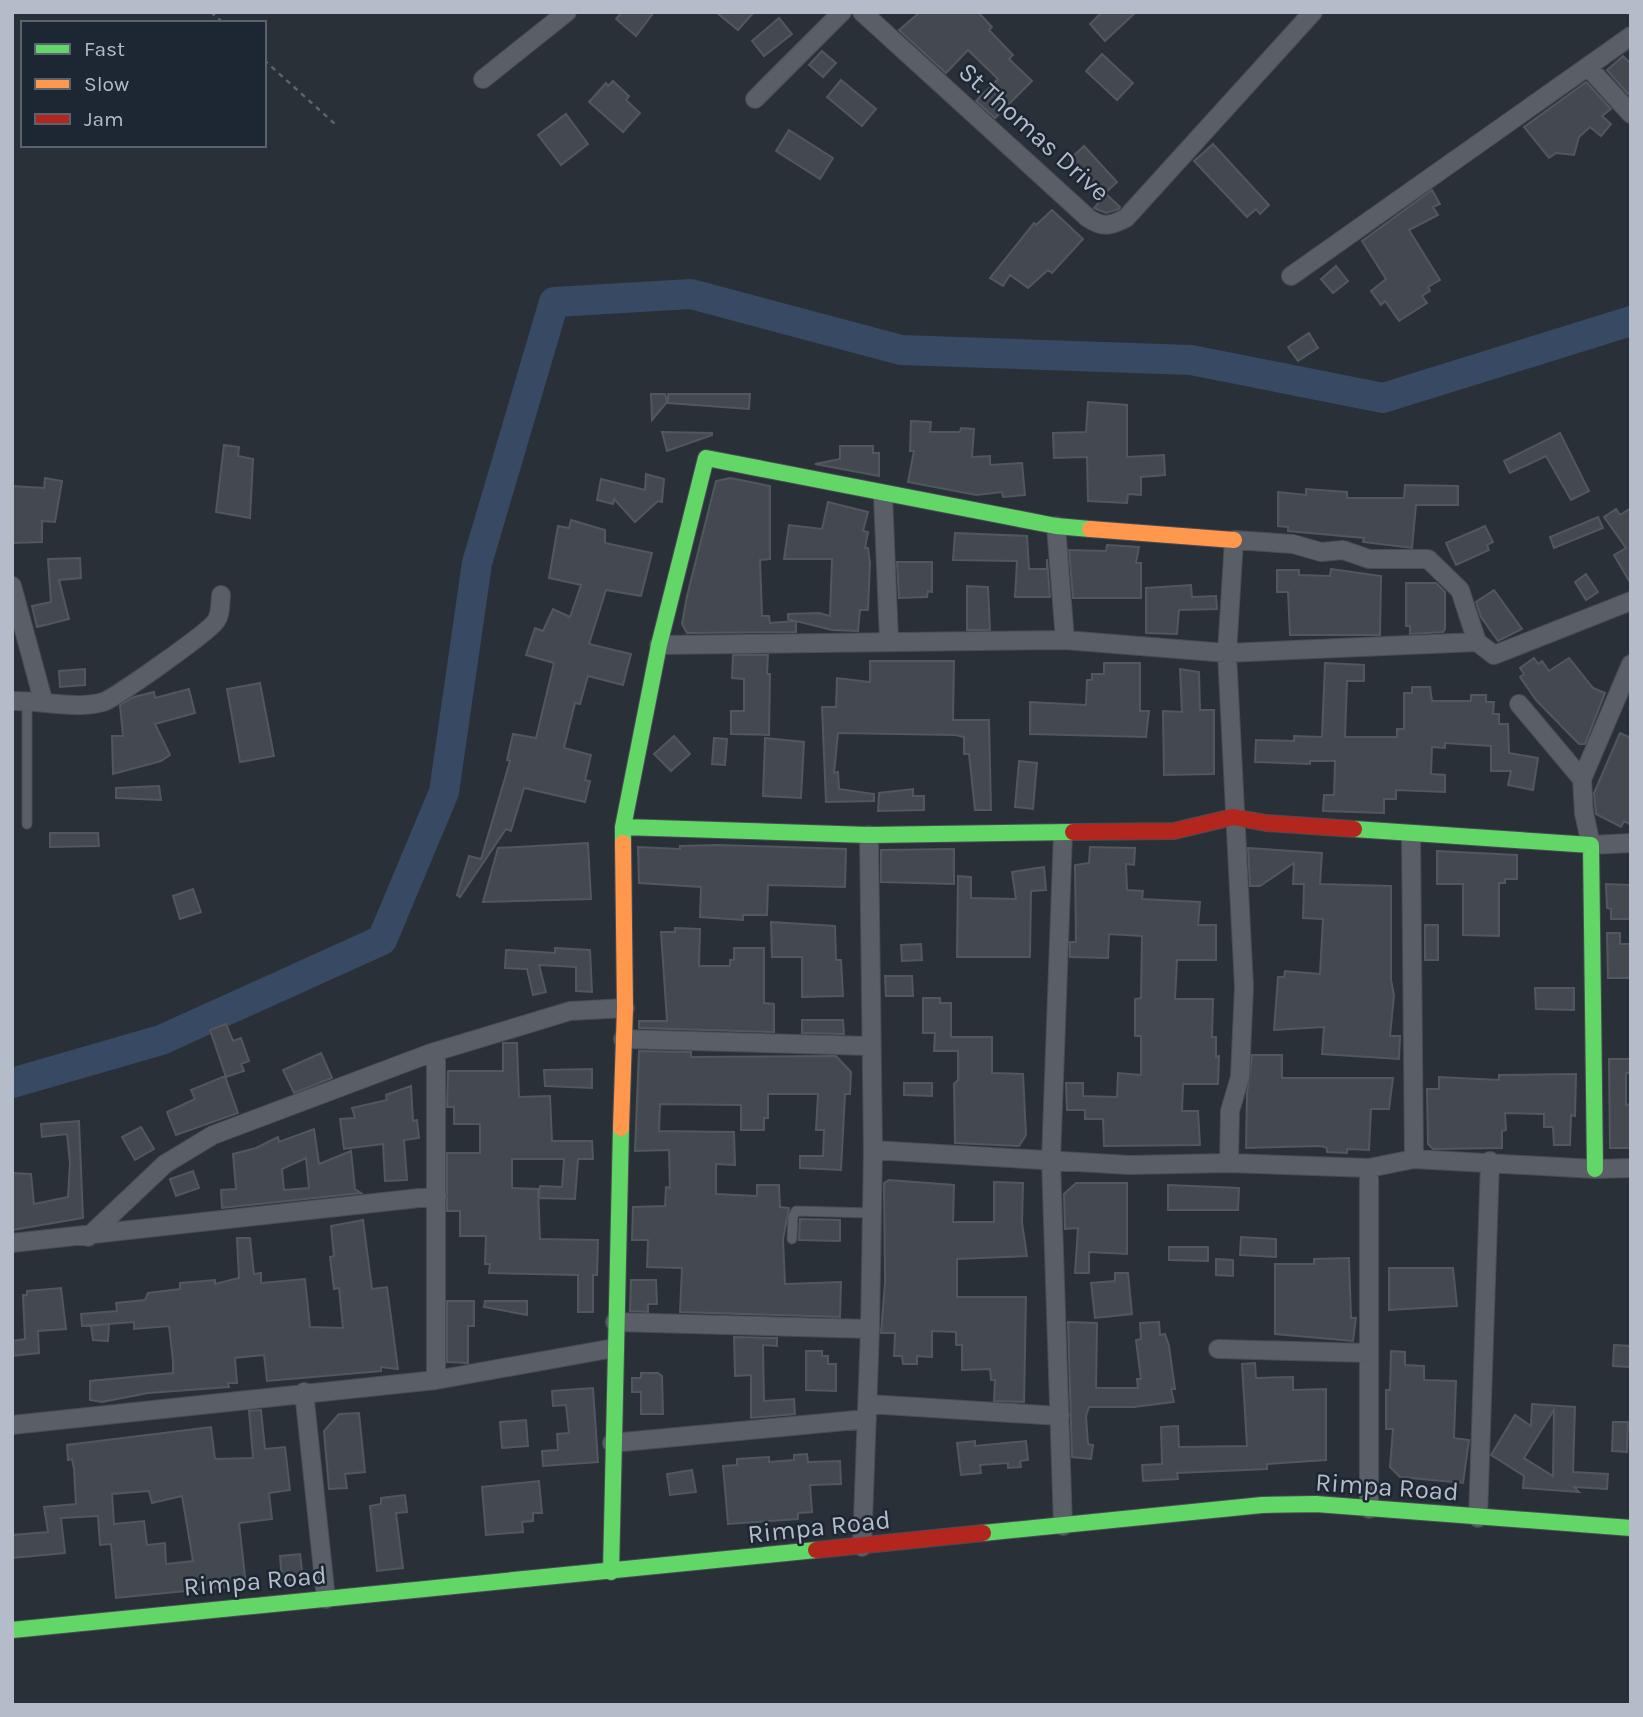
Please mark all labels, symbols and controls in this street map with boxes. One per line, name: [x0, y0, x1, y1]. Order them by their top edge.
legend: [21, 21, 266, 147]
text: Fast: [84, 37, 125, 61]
street label: St.Thomas Drive: [952, 56, 1116, 208]
text: Slow: [84, 72, 129, 96]
text: Jam: [84, 107, 124, 131]
street label: Rimpa Road: [1314, 1467, 1460, 1507]
street label: Rimpa Road: [746, 1504, 892, 1550]
street label: Rimpa Road: [182, 1559, 328, 1603]

